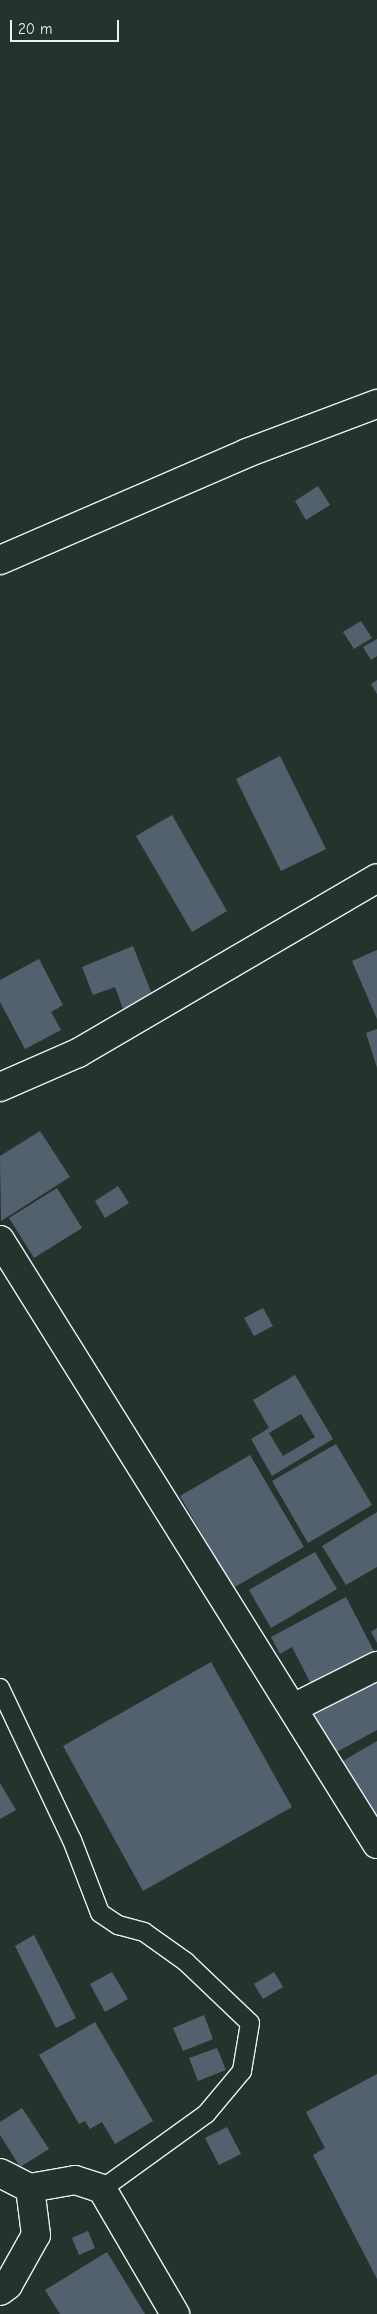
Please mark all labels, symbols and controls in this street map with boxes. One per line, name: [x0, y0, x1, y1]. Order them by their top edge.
scale bar: [12, 10, 121, 42]
text: 20 m: [18, 20, 52, 38]

